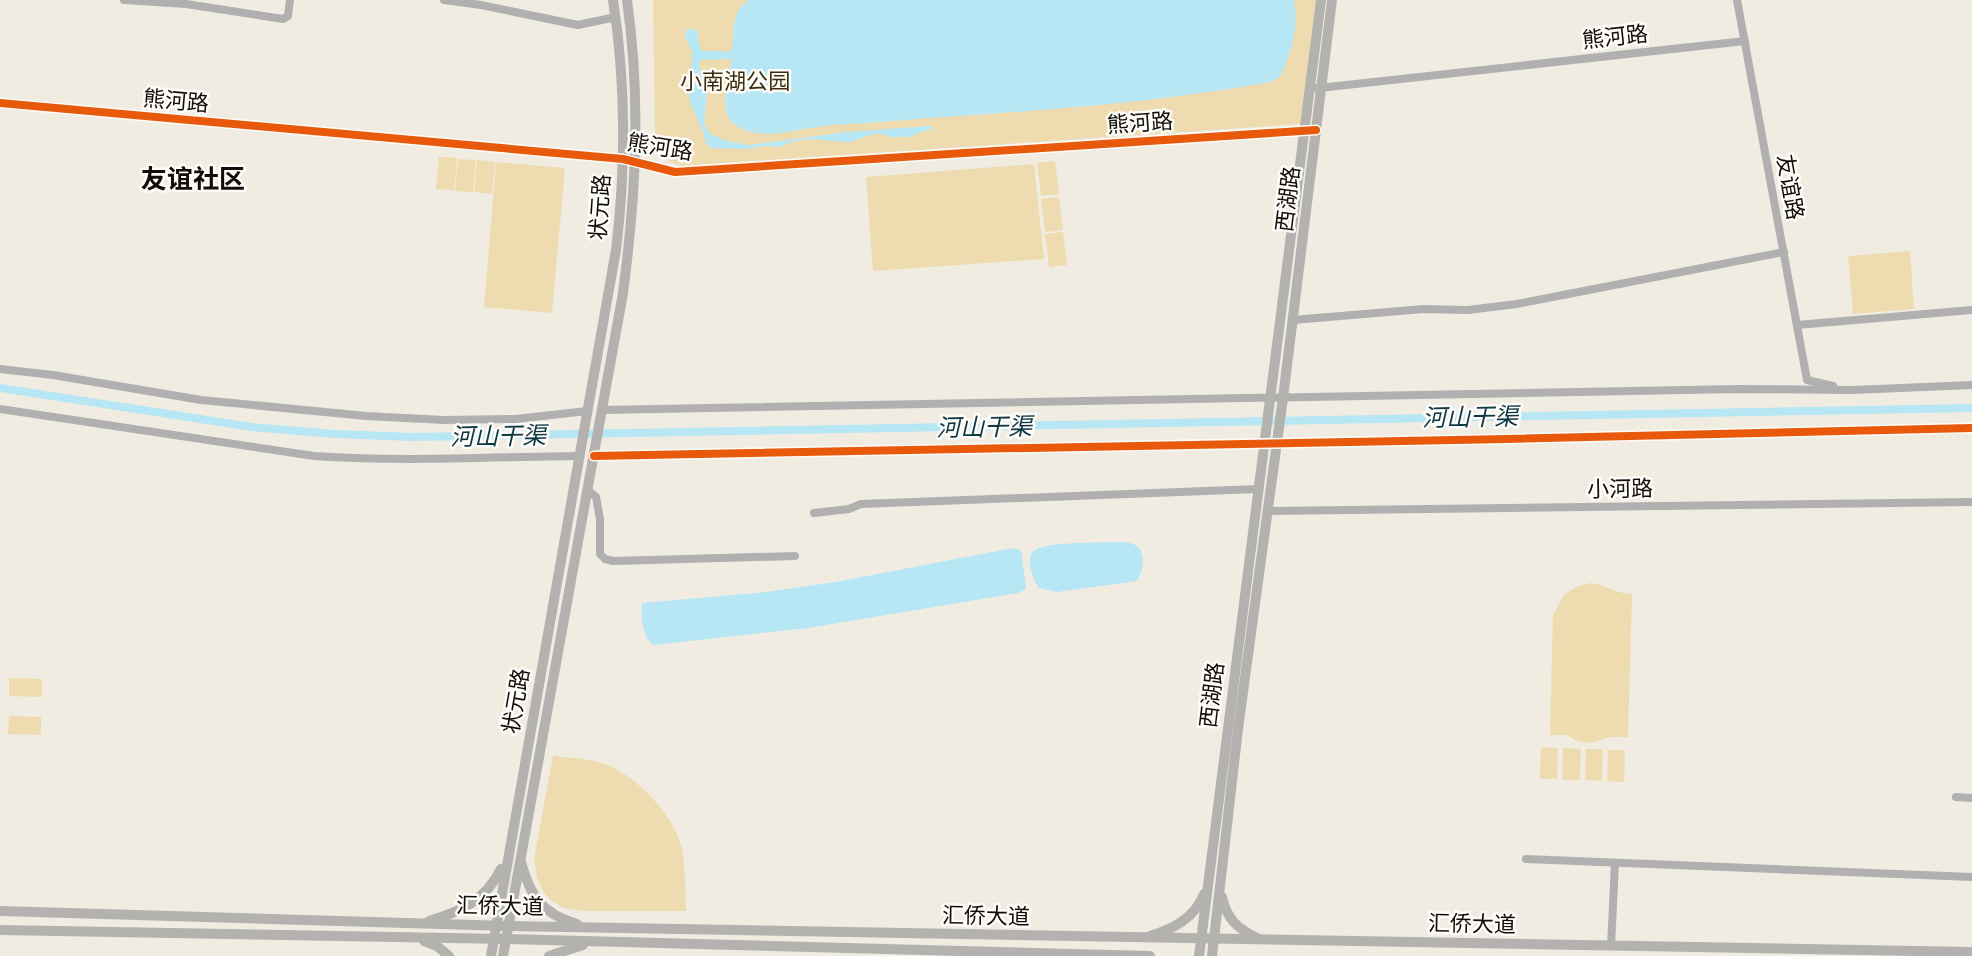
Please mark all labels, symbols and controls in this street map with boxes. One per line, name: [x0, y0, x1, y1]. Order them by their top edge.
street label: 熊河路: [1581, 20, 1649, 54]
park label: 小南湖公园: [680, 68, 790, 95]
street label: 熊河路: [142, 85, 210, 117]
street label: 熊河路: [1106, 107, 1174, 139]
street label: 熊河路: [625, 129, 695, 165]
street label: 友谊路: [1771, 152, 1809, 222]
district label: 友谊社区: [141, 163, 245, 195]
street label: 西湖路: [1271, 165, 1305, 233]
street label: 状元路: [584, 173, 616, 241]
water label: 河山干渠: [1422, 402, 1521, 432]
water label: 河山干渠: [936, 412, 1035, 442]
water label: 河山干渠: [450, 421, 549, 451]
street label: 小河路: [1587, 475, 1653, 503]
street label: 西湖路: [1195, 661, 1229, 729]
street label: 状元路: [497, 666, 535, 736]
street label: 汇侨大道: [456, 892, 544, 920]
street label: 汇侨大道: [942, 902, 1030, 930]
street label: 汇侨大道: [1428, 910, 1516, 938]

